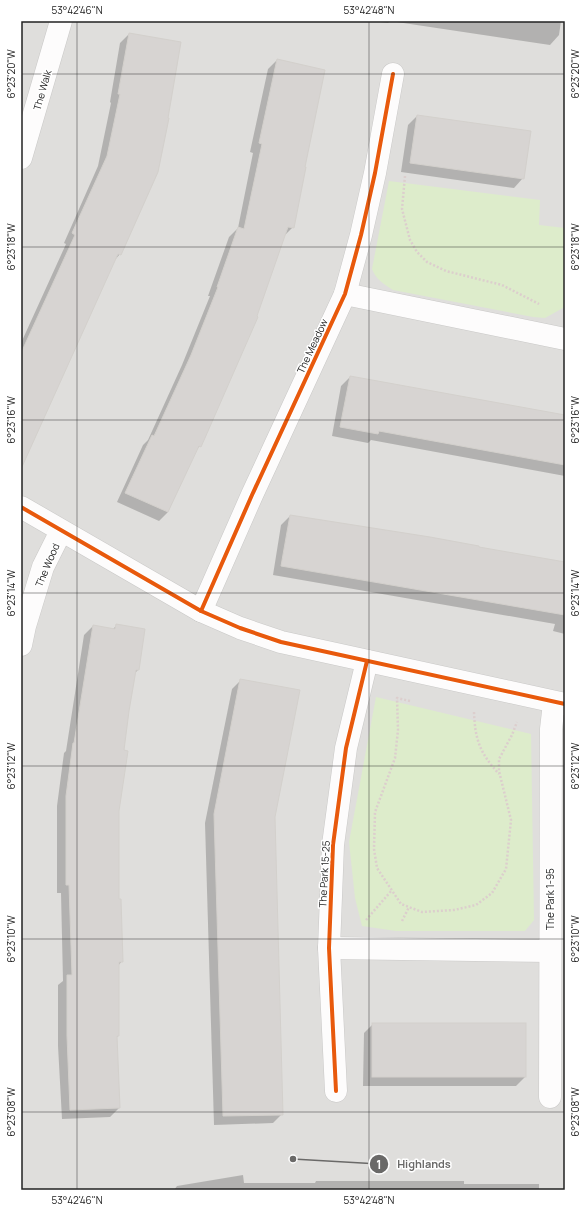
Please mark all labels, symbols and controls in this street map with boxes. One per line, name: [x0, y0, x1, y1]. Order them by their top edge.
text: 53°42'46"N: [51, 3, 103, 17]
text: 53°42'48"N: [344, 3, 395, 17]
text: 6°23'20"W: [4, 49, 18, 99]
text: 6°23'20"W: [568, 49, 582, 99]
street label: The Walk: [30, 67, 55, 112]
text: 6°23'18"W: [4, 223, 18, 271]
text: 6°23'18"W: [568, 223, 582, 271]
street label: The Meadow: [293, 316, 331, 376]
text: 6°23'16"W: [4, 396, 18, 444]
text: 6°23'16"W: [568, 396, 582, 444]
street label: The Wood: [32, 541, 63, 589]
text: 6°23'14"W: [4, 569, 18, 616]
text: 6°23'14"W: [568, 569, 582, 616]
text: 6°23'12"W: [4, 742, 18, 789]
text: 6°23'12"W: [568, 742, 582, 789]
street label: The Park 15-25: [315, 840, 333, 908]
street label: The Park 1-95: [543, 868, 557, 930]
text: 6°23'10"W: [4, 915, 18, 963]
text: 6°23'10"W: [568, 915, 582, 963]
text: 6°23'08"W: [4, 1087, 18, 1137]
text: 6°23'08"W: [568, 1087, 582, 1137]
callout: Highlands: [369, 1153, 459, 1176]
text: 1: [376, 1156, 382, 1173]
text: Highlands: [397, 1156, 451, 1171]
text: 53°42'46"N: [51, 1193, 103, 1207]
text: 53°42'48"N: [344, 1193, 395, 1207]

